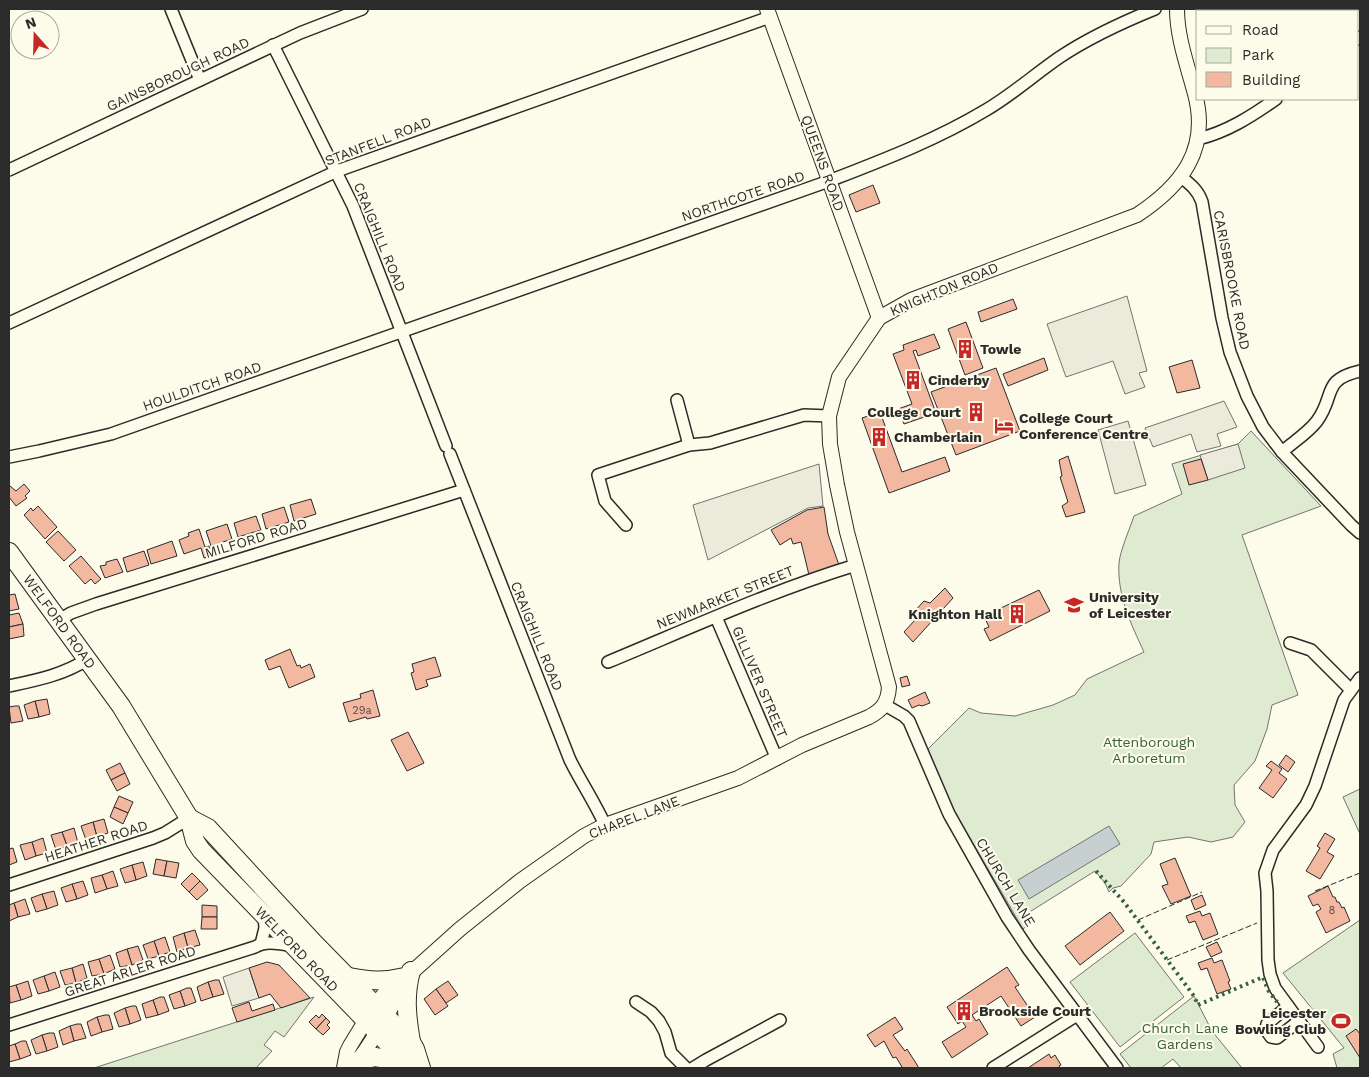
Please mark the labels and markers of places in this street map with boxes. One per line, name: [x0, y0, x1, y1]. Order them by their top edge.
building icon: Towle: [954, 338, 976, 360]
place label: Towle: [980, 341, 1021, 357]
building icon: Cinderby: [902, 369, 924, 391]
place label: Cinderby: [928, 372, 990, 388]
building icon: College Court: [965, 401, 987, 423]
place label: College Court: [867, 404, 961, 420]
place label: College Court Conference Centre: [1019, 410, 1149, 442]
hotel icon: College Court Conference Centre: [993, 415, 1015, 437]
building icon: Chamberlain: [868, 426, 890, 448]
place label: Chamberlain: [894, 429, 982, 445]
place label: University of Leicester: [1089, 589, 1171, 621]
school or university icon: University of Leicester: [1063, 594, 1085, 616]
building icon: Knighton Hall: [1006, 603, 1028, 625]
place label: Knighton Hall: [908, 606, 1002, 622]
building icon: Brookside Court: [953, 1000, 975, 1022]
place label: Brookside Court: [979, 1003, 1091, 1019]
place label: Leicester Bowling Club: [1235, 1005, 1326, 1037]
sports icon: Leicester Bowling Club: [1330, 1010, 1352, 1032]

